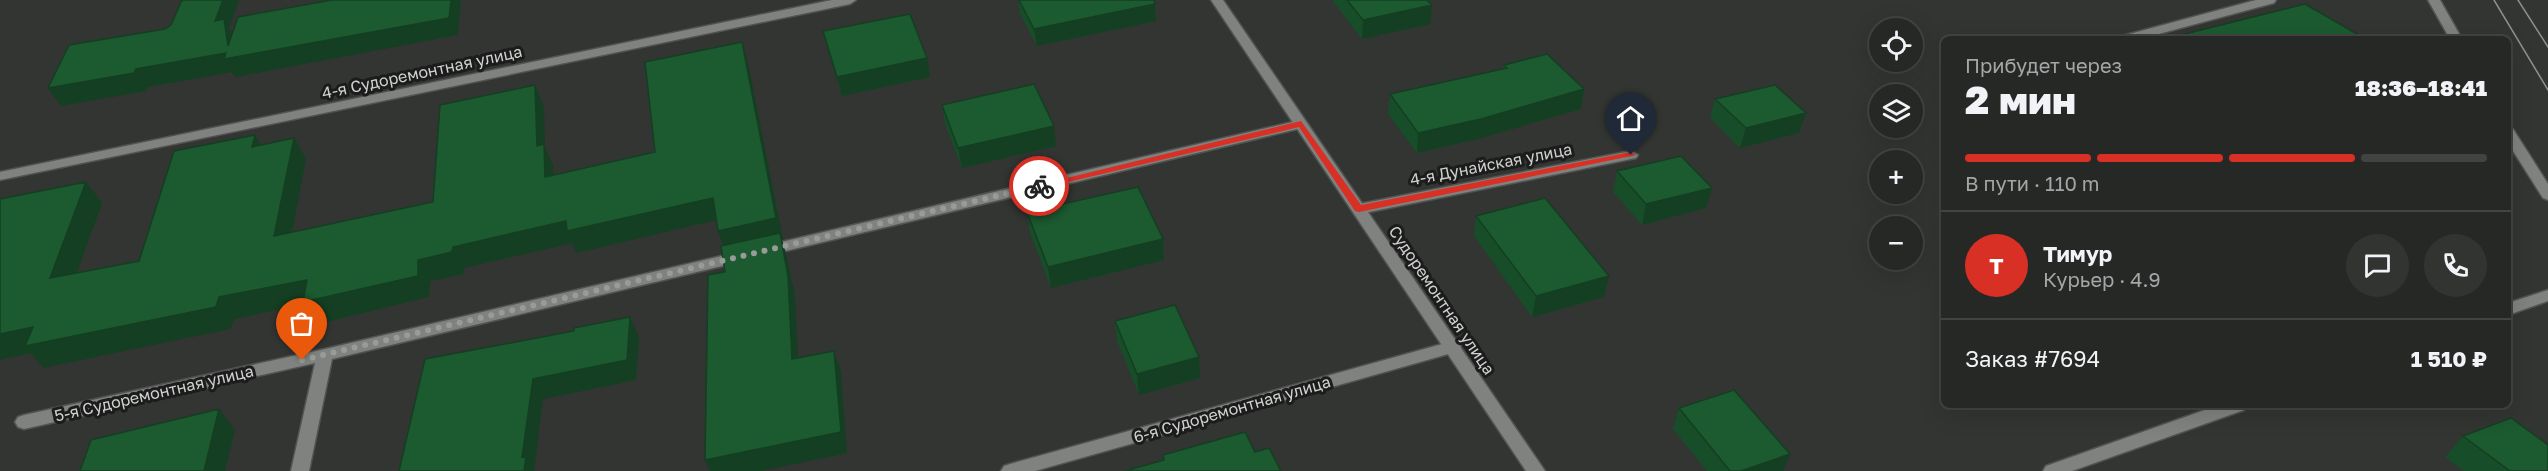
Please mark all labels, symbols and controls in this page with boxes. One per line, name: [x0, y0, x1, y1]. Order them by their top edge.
map controls: [1869, 18, 1923, 270]
button: locate: [1869, 18, 1923, 72]
street label: 4-я Судоремонтная улица: [320, 41, 524, 103]
text: Прибудет через: [1965, 53, 2122, 77]
text: 18:36–18:41: [2355, 74, 2487, 101]
text: 2 мин: [1965, 76, 2076, 123]
button: layers: [1869, 84, 1923, 138]
pin: [1605, 93, 1656, 155]
icon: home: [1614, 102, 1647, 135]
street label: 4-я Дунайская улица: [1408, 138, 1574, 190]
button: +: [1869, 150, 1923, 204]
courier: [1009, 156, 1069, 216]
icon: bike: [1023, 170, 1056, 203]
text: В пути · 110 m: [1965, 171, 2100, 195]
button: −: [1869, 216, 1923, 270]
street label: Судоремонтная улица: [1385, 222, 1499, 378]
button: chat: [2346, 234, 2409, 297]
button: phone: [2424, 234, 2487, 297]
text: Тимур: [2043, 240, 2112, 267]
text: Т: [1989, 252, 2004, 279]
text: Курьер · 4.9: [2043, 267, 2161, 291]
pin: [276, 298, 327, 360]
icon: bag: [285, 307, 318, 340]
text: Заказ #7694: [1965, 345, 2100, 372]
text: 1 510 ₽: [2411, 345, 2487, 372]
street label: 5-я Судоремонтная улица: [52, 360, 256, 426]
street label: 6-я Судоремонтная улица: [1131, 371, 1333, 447]

